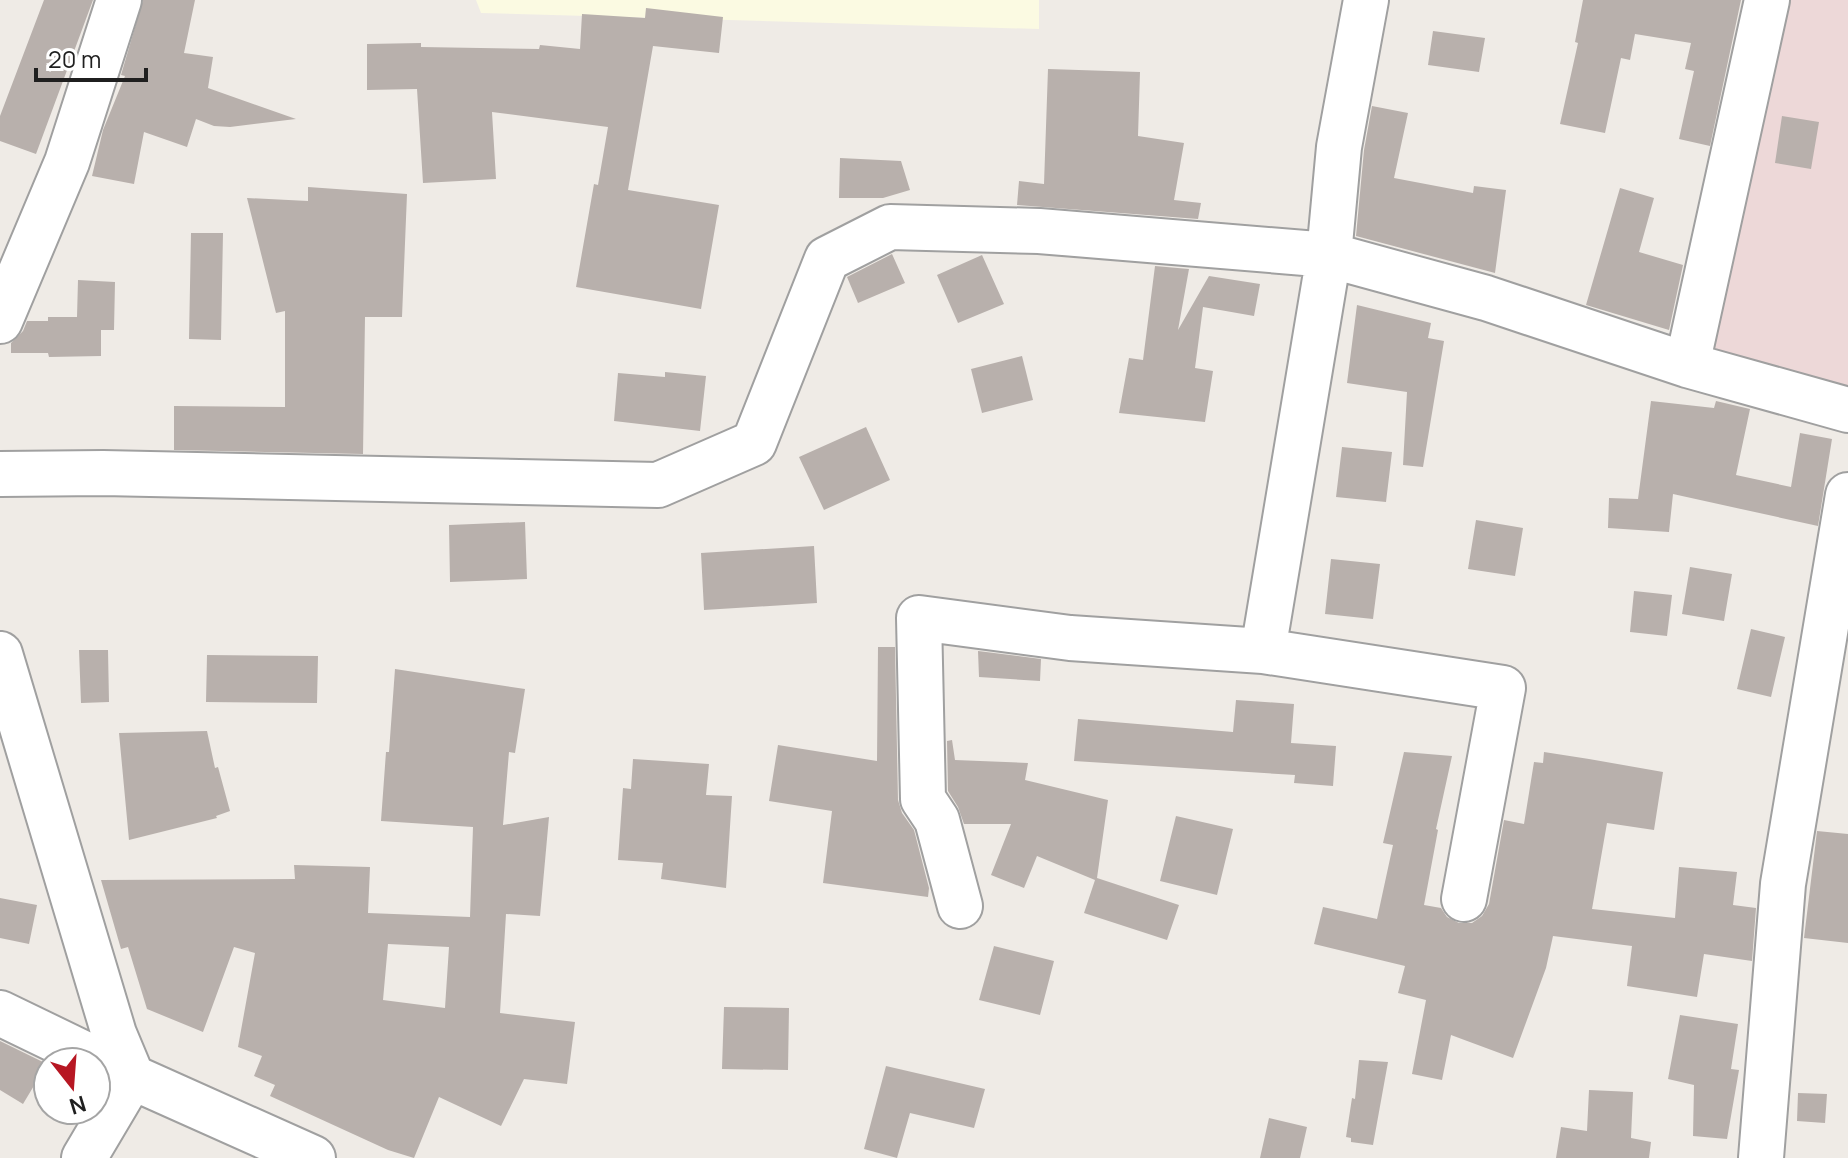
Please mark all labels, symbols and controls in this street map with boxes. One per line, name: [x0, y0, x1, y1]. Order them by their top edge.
scale bar: [36, 32, 146, 82]
text: 20 m: [48, 42, 101, 75]
north arrow: [32, 1046, 112, 1126]
text: N: [66, 1088, 90, 1122]

